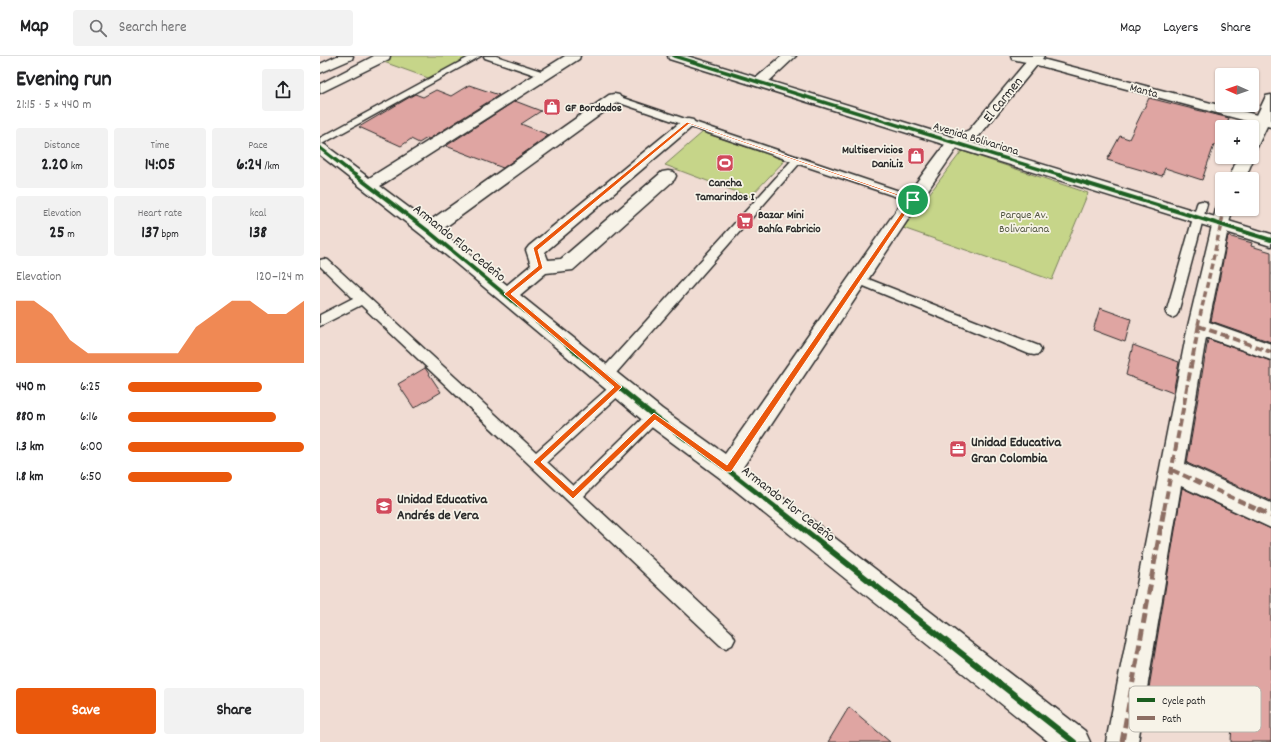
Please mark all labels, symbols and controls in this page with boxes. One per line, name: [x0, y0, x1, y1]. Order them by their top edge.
search box: [73, 10, 353, 46]
text: Map: [20, 14, 49, 41]
icon: search: [87, 17, 109, 39]
text: Search here: [119, 17, 187, 39]
text: Map: [1120, 18, 1141, 38]
text: Layers: [1163, 18, 1198, 38]
text: Share: [1220, 18, 1251, 38]
text: Evening run: [16, 65, 112, 96]
north arrow: [1215, 68, 1259, 112]
map controls: [1215, 68, 1259, 216]
button: share: [262, 69, 304, 111]
street label: El Carmen: [979, 73, 1028, 127]
street label: Manta: [1128, 80, 1160, 103]
text: 21:15 · 5 × 440 m: [16, 96, 91, 115]
shop icon: GF Bordados: [542, 97, 562, 117]
place label: GF Bordados: [565, 100, 622, 117]
street label: Avenida Bolivariana: [931, 118, 1021, 161]
button: +: [1215, 120, 1259, 164]
text: Distance: [44, 138, 80, 154]
text: Time: [151, 138, 169, 154]
text: Pace: [248, 138, 268, 154]
place label: Multiservicios DaniLiz: [842, 142, 903, 173]
shop icon: Multiservicios DaniLiz: [906, 146, 926, 166]
sports icon: Cancha Tamarindos I: [715, 153, 735, 173]
text: 2.20: [41, 154, 68, 178]
text: 14:05: [145, 154, 175, 178]
text: 6:24: [236, 154, 262, 178]
text: km: [68, 159, 83, 175]
text: /km: [262, 159, 280, 175]
button: −: [1215, 172, 1259, 216]
place label: Cancha Tamarindos I: [696, 175, 755, 206]
pin: [896, 183, 930, 217]
icon: arrive: [902, 189, 924, 211]
street label: Armando Flor Cedeño: [408, 200, 509, 287]
text: Elevation: [43, 206, 81, 222]
text: Heart rate: [138, 206, 182, 222]
text: kcal: [250, 206, 266, 222]
place label: Bazar Mini Bahía Fabricio: [758, 207, 821, 238]
park label: Parque Av. Bolivariana: [999, 207, 1049, 238]
supermarket icon: Bazar Mini Bahía Fabricio: [735, 211, 755, 231]
text: 25: [49, 222, 65, 246]
text: 137: [141, 222, 159, 246]
text: 138: [249, 222, 267, 246]
text: m: [65, 227, 75, 243]
text: bpm: [159, 227, 179, 243]
text: Elevation: [16, 268, 61, 287]
text: 120–124 m: [256, 268, 304, 287]
text: 440 m: [16, 378, 46, 397]
text: 6:25: [80, 378, 100, 397]
text: 880 m: [16, 408, 45, 427]
text: 6:16: [80, 408, 98, 427]
place label: Unidad Educativa Gran Colombia: [971, 433, 1062, 469]
text: 1.3 km: [16, 438, 44, 457]
text: 6:00: [80, 438, 103, 457]
office icon: Unidad Educativa Gran Colombia: [948, 439, 968, 459]
street label: Armando Flor Cedeño: [737, 462, 839, 548]
text: 1.8 km: [16, 468, 43, 487]
text: 6:50: [80, 468, 102, 487]
place label: Unidad Educativa Andrés de Vera: [397, 490, 488, 526]
school or university icon: Unidad Educativa Andrés de Vera: [374, 496, 394, 516]
legend: [1129, 686, 1261, 732]
button: Save: [16, 688, 156, 734]
button: Share: [164, 688, 304, 734]
text: Cycle path: [1162, 694, 1206, 710]
text: Path: [1162, 712, 1181, 728]

